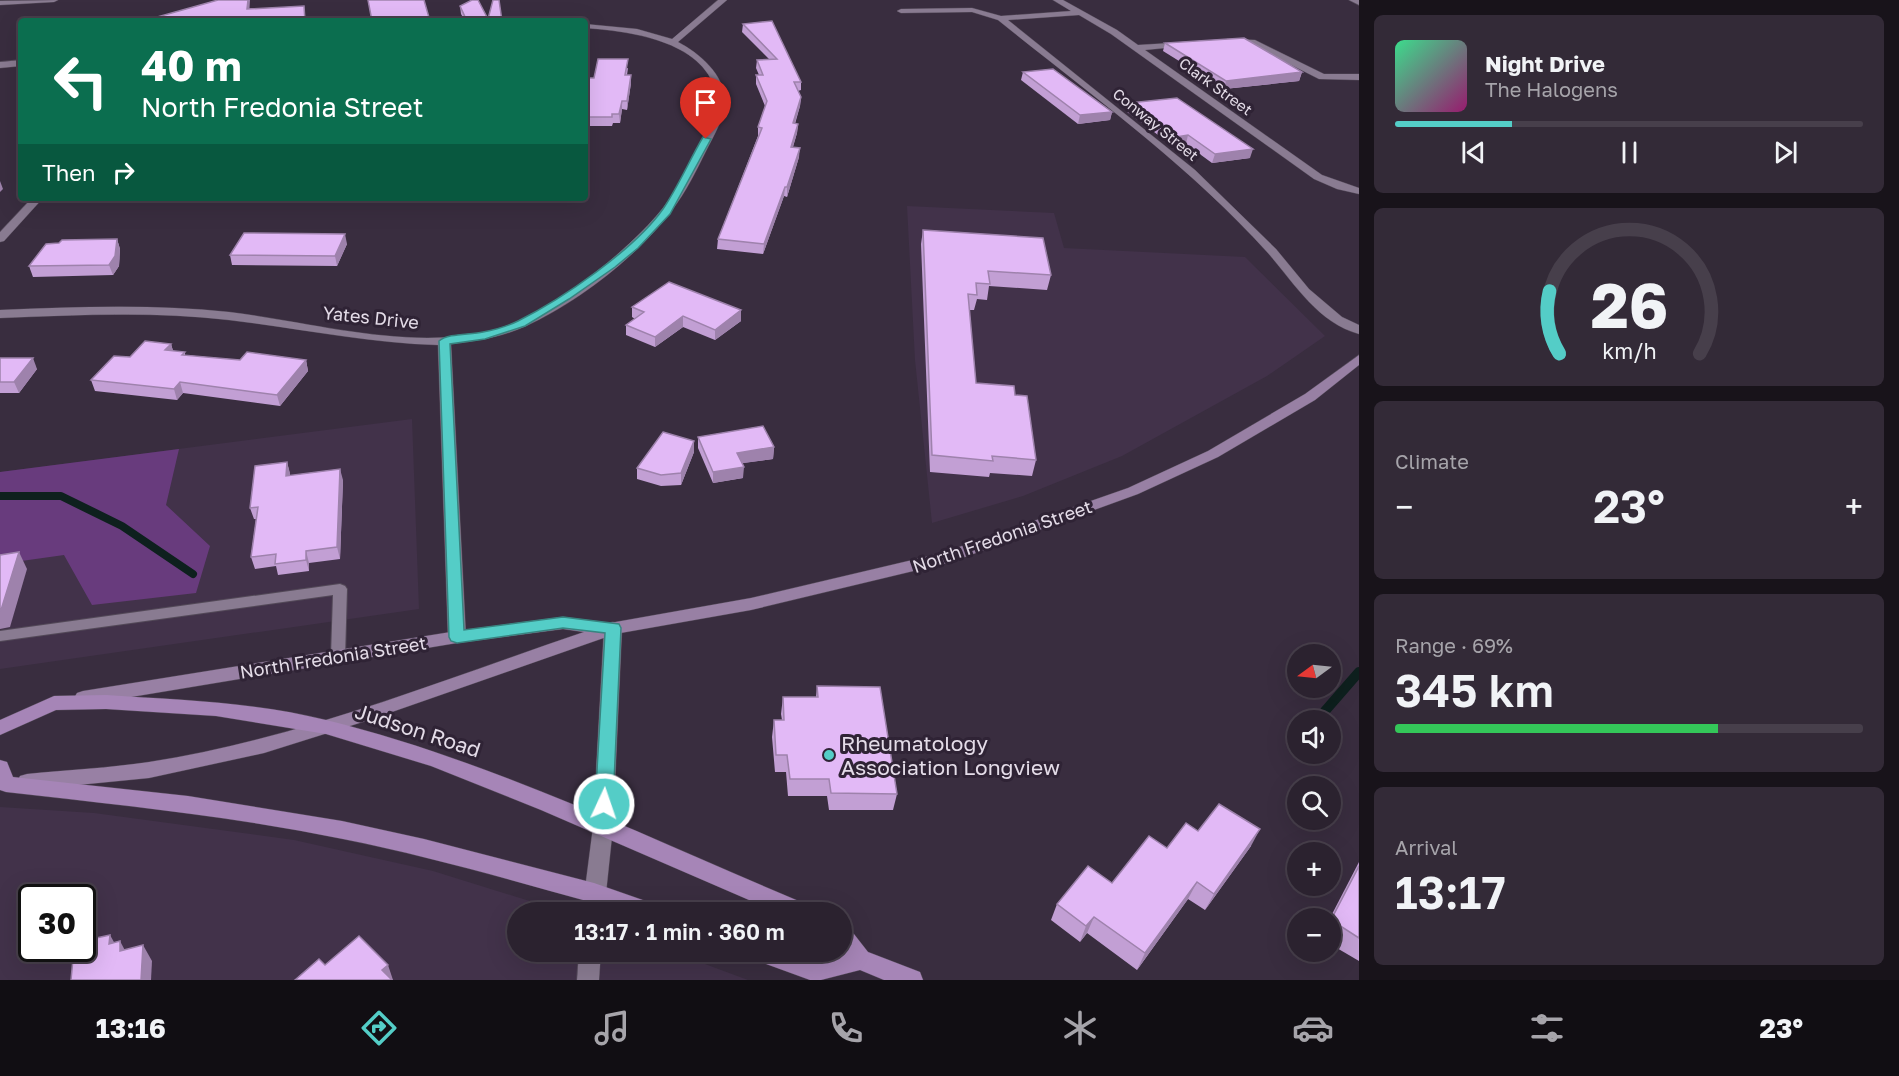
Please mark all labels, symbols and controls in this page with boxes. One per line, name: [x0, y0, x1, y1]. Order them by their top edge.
text: 40 m: [141, 40, 242, 90]
icon: left: [42, 42, 120, 120]
text: Night Drive: [1485, 50, 1605, 77]
street label: Clark Street: [1176, 53, 1256, 119]
pin: [680, 77, 731, 139]
text: The Halogens: [1485, 77, 1618, 101]
street label: Conway Street: [1110, 84, 1202, 164]
icon: arrive: [689, 86, 722, 119]
text: North Fredonia Street: [141, 91, 424, 123]
icon: previous: [1457, 136, 1490, 169]
icon: pause: [1613, 136, 1646, 169]
icon: next: [1769, 136, 1802, 169]
icon: right: [107, 156, 140, 189]
text: Then: [42, 159, 95, 186]
text: 26: [1590, 267, 1668, 342]
street label: Yates Drive: [322, 301, 420, 333]
text: km/h: [1602, 338, 1656, 364]
text: Climate: [1395, 449, 1469, 473]
text: 23°: [1593, 479, 1665, 533]
text: −: [1395, 487, 1413, 526]
text: +: [1845, 487, 1863, 526]
street label: North Fredonia Street: [909, 495, 1095, 577]
street label: North Fredonia Street: [238, 631, 428, 683]
text: Range · 69%: [1395, 633, 1513, 657]
north arrow: [1287, 644, 1341, 698]
map controls: [1287, 644, 1341, 962]
text: 345 km: [1395, 663, 1554, 717]
street label: Judson Road: [352, 697, 484, 763]
button: sound: [1287, 710, 1341, 764]
place label: Rheumatology Association Longview: [841, 730, 1060, 780]
marker: Rheumatology Association Longview: [822, 748, 836, 762]
position arrow: [572, 772, 636, 836]
button: search: [1287, 776, 1341, 830]
text: Arrival: [1395, 835, 1458, 859]
button: +: [1287, 842, 1341, 896]
text: 13:17: [1395, 865, 1506, 919]
speed limit sign: 30: [18, 884, 96, 962]
button: −: [1287, 908, 1341, 962]
text: 13:17 · 1 min · 360 m: [574, 918, 785, 945]
icon: directions: [358, 1007, 400, 1049]
icon: music: [591, 1007, 633, 1049]
icon: phone: [825, 1007, 867, 1049]
icon: climate: [1059, 1007, 1101, 1049]
icon: car: [1292, 1007, 1334, 1049]
icon: filters: [1526, 1007, 1568, 1049]
text: 13:16: [96, 1012, 166, 1044]
text: 23°: [1760, 1012, 1803, 1044]

